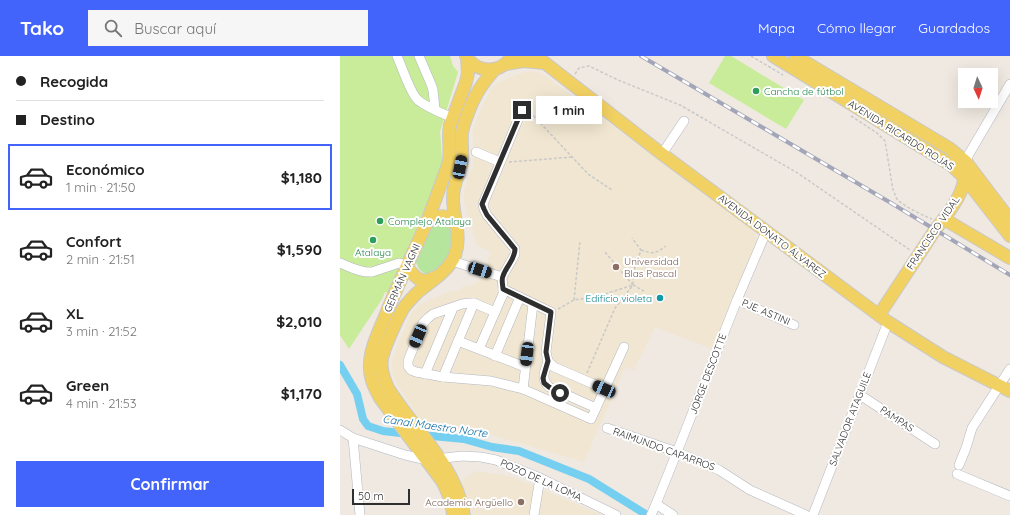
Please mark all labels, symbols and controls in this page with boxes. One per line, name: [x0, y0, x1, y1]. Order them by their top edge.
search box: [88, 10, 368, 46]
text: Tako: [20, 16, 64, 40]
icon: search: [102, 17, 124, 39]
text: Buscar aquí: [134, 19, 216, 38]
text: Mapa: [758, 19, 795, 37]
text: Cómo llegar: [817, 19, 896, 37]
text: Guardados: [918, 19, 990, 37]
north arrow: [958, 68, 998, 108]
map controls: [958, 68, 998, 108]
text: Recogida: [40, 72, 108, 91]
place label: Cancha de fútbol: [764, 85, 844, 98]
marker: Cancha de fútbol: [751, 86, 761, 96]
callout: 1 min: [536, 96, 602, 124]
street label: AVENIDA RICARDO ROJAS: [846, 97, 957, 173]
route end: [513, 101, 531, 119]
text: 1 min: [553, 102, 585, 118]
text: Destino: [40, 110, 95, 129]
car: [452, 154, 468, 180]
icon: car: [18, 159, 54, 195]
text: Económico: [66, 160, 145, 179]
text: $1,180: [281, 168, 322, 187]
text: 1 min · 21:50: [66, 179, 135, 195]
street label: AVENIDA DONATO ÁLVAREZ: [716, 191, 828, 281]
street label: FRANCISCO VIDAL: [904, 193, 963, 272]
place label: Complejo Atalaya: [388, 215, 471, 228]
marker: Complejo Atalaya: [375, 216, 385, 226]
icon: car: [18, 231, 54, 267]
text: Confort: [66, 232, 122, 251]
marker: Atalaya: [368, 235, 378, 245]
text: $1,590: [277, 240, 322, 259]
street label: GERMÁN VAGNI: [381, 242, 423, 314]
place label: Atalaya: [355, 246, 391, 259]
text: 2 min · 21:51: [66, 251, 135, 267]
place label: Universidad Blas Pascal: [624, 255, 679, 280]
car: [467, 261, 493, 279]
marker: Universidad Blas Pascal: [611, 262, 621, 272]
place label: Edificio violeta: [586, 292, 652, 305]
marker: Edificio violeta: [655, 293, 665, 303]
street label: PJE. ASTINI: [740, 296, 792, 328]
icon: car: [18, 303, 54, 339]
text: XL: [66, 304, 84, 323]
text: $2,010: [276, 312, 322, 331]
text: 3 min · 21:52: [66, 323, 137, 339]
car: [408, 323, 428, 349]
street label: JORGE DESCOTTE: [687, 331, 730, 416]
car: [520, 341, 534, 367]
street label: SALVADOR ATAGUILE: [826, 370, 874, 468]
icon: car: [18, 375, 54, 411]
text: Green: [66, 376, 109, 395]
car: [591, 379, 617, 399]
text: $1,170: [281, 384, 322, 403]
route start: [551, 384, 569, 402]
text: 4 min · 21:53: [66, 395, 137, 411]
street label: PAMPAS: [878, 403, 917, 435]
water label: Canal Maestro Norte: [382, 412, 489, 440]
street label: RAIMUNDO CAPARROS: [611, 425, 717, 474]
street label: POZO DE LA LOMA: [498, 456, 584, 504]
button: Confirmar: [16, 461, 324, 507]
scale bar: [352, 487, 410, 506]
text: 50 m: [358, 489, 384, 503]
place label: Academia Argüello: [425, 496, 513, 509]
marker: Academia Argüello: [516, 497, 526, 507]

